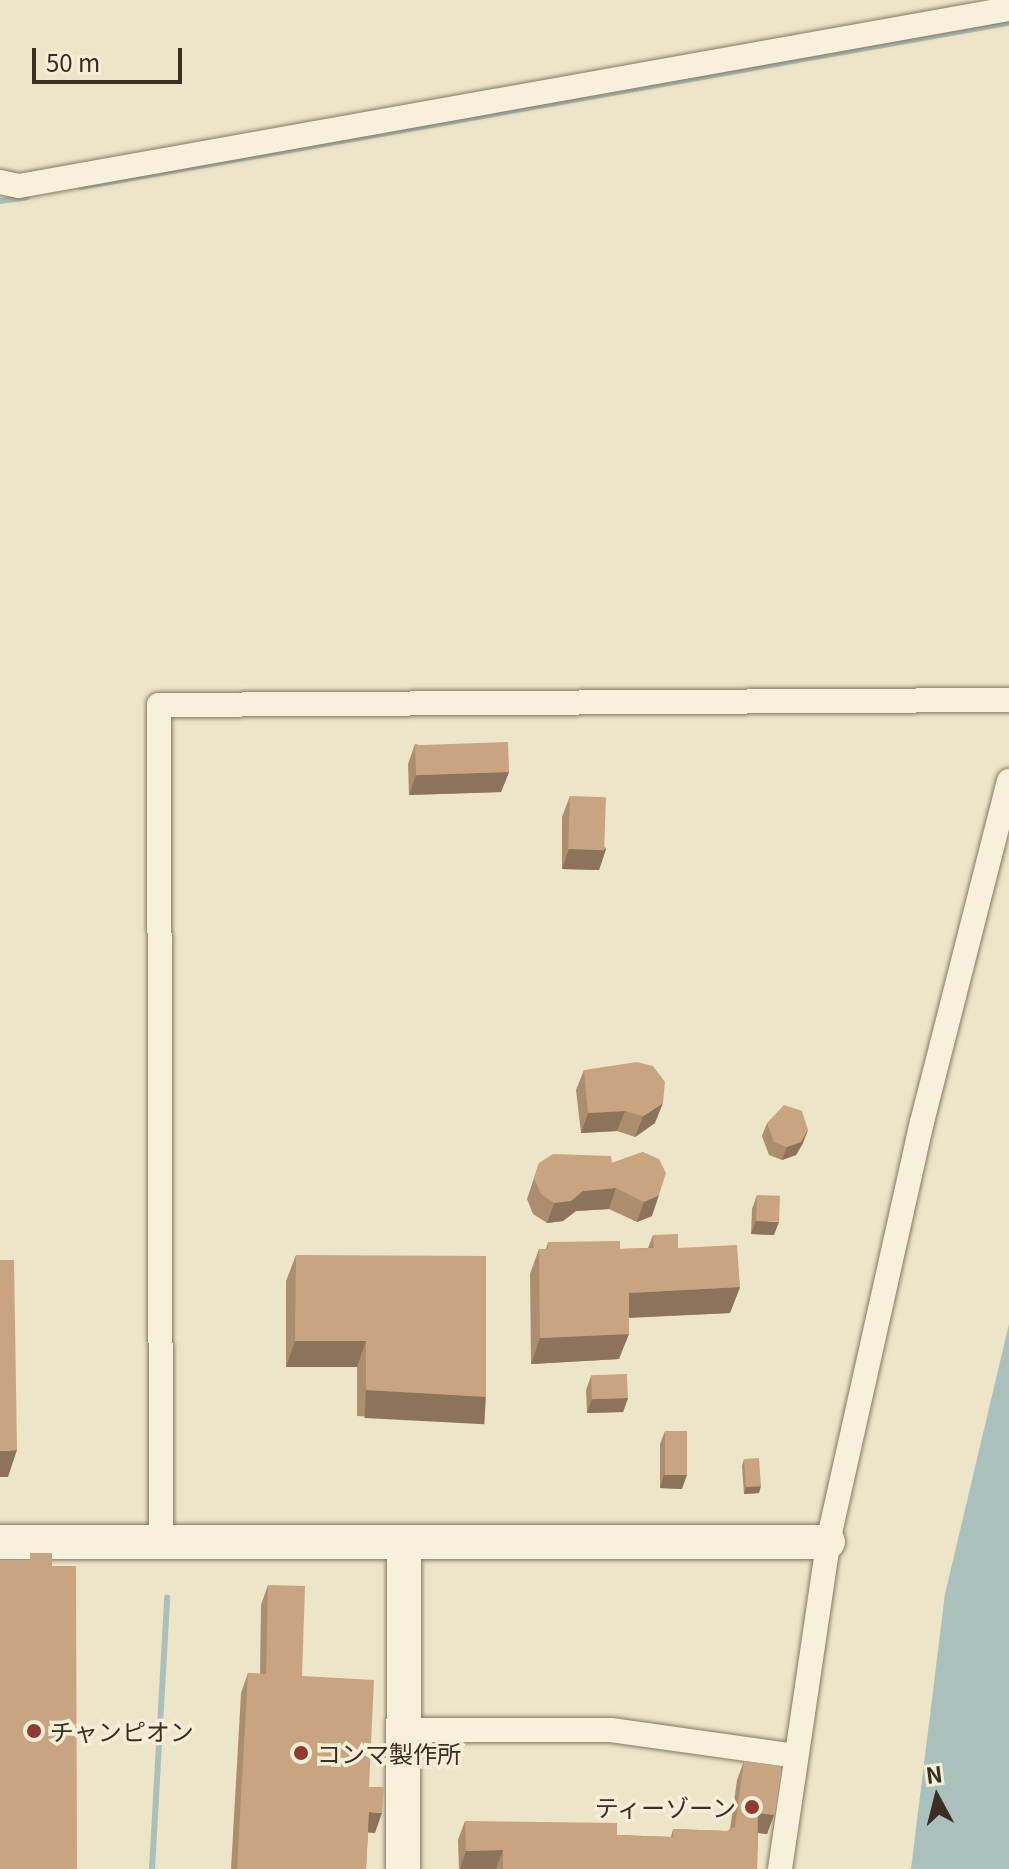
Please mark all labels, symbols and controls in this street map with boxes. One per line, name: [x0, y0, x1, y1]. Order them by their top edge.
scale bar: [36, 32, 186, 82]
text: 50 m: [46, 44, 100, 79]
place label: チャンピオン: [50, 1717, 194, 1745]
marker: チャンピオン: [25, 1722, 43, 1740]
place label: コンマ製作所: [317, 1739, 461, 1767]
marker: コンマ製作所: [292, 1744, 310, 1762]
text: N: [924, 1756, 944, 1790]
north arrow: [897, 1757, 977, 1837]
place label: ティーゾーン: [592, 1793, 736, 1821]
marker: ティーゾーン: [743, 1798, 761, 1816]

